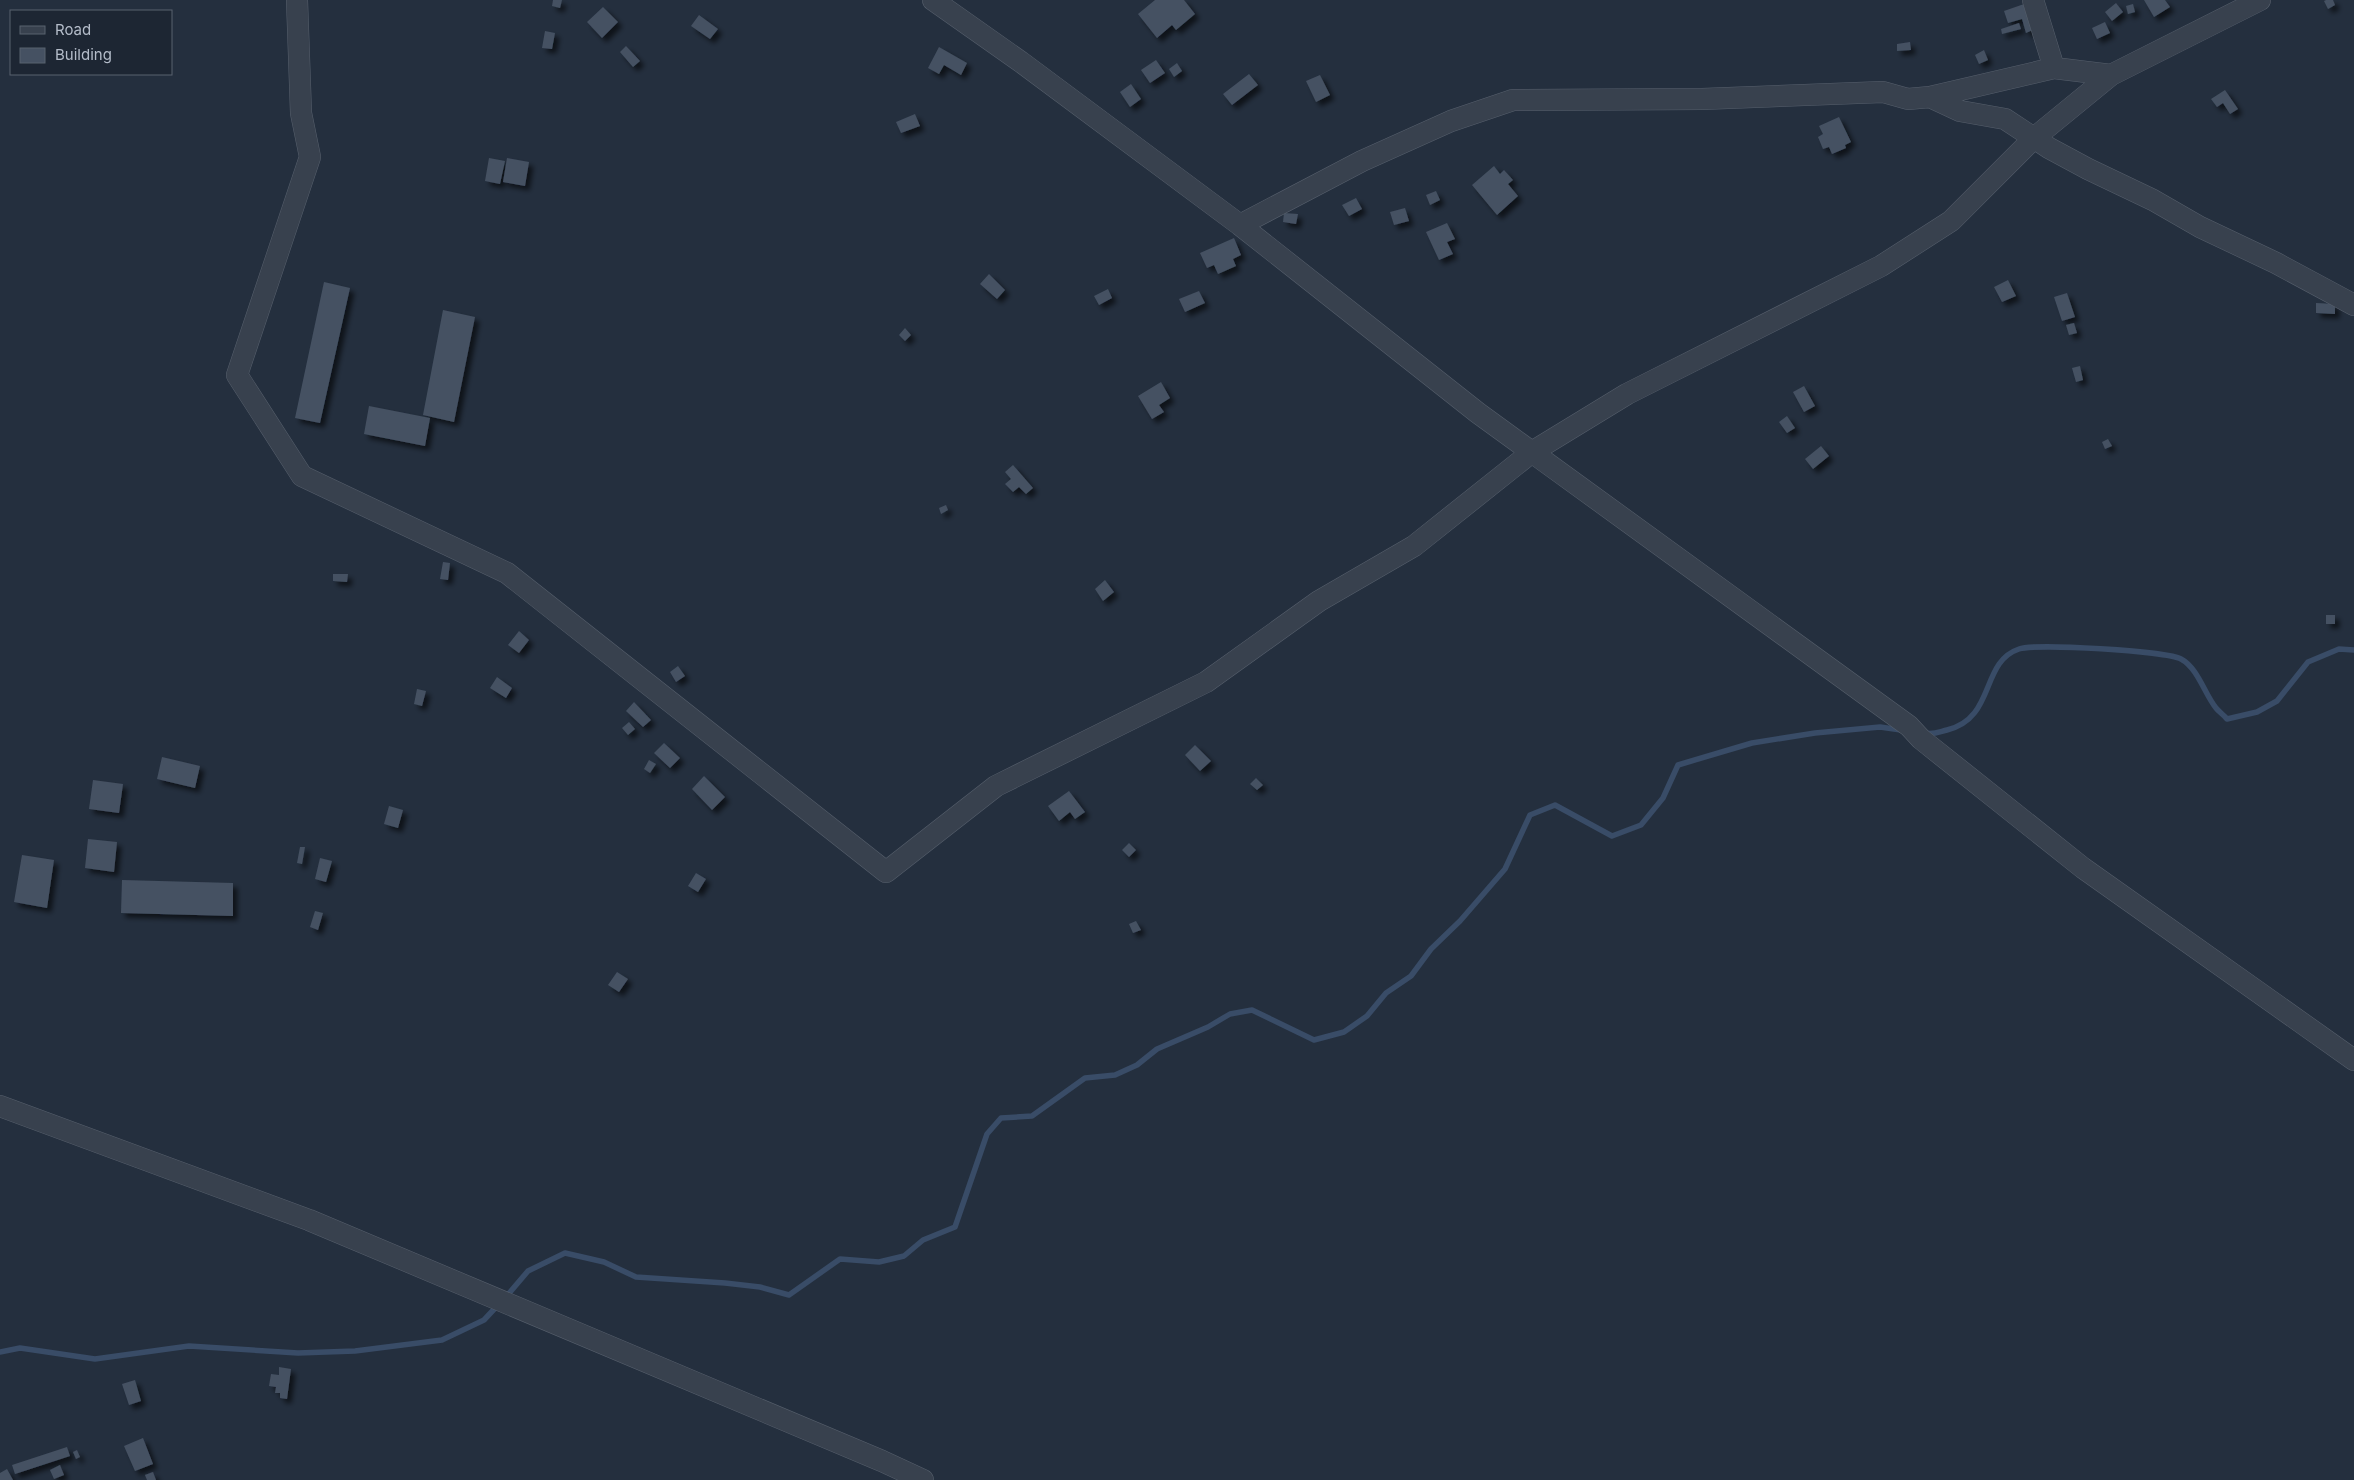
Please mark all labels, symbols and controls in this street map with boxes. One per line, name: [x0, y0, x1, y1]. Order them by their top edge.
legend: [10, 10, 172, 75]
text: Road: [55, 20, 91, 39]
text: Building: [55, 45, 112, 64]

